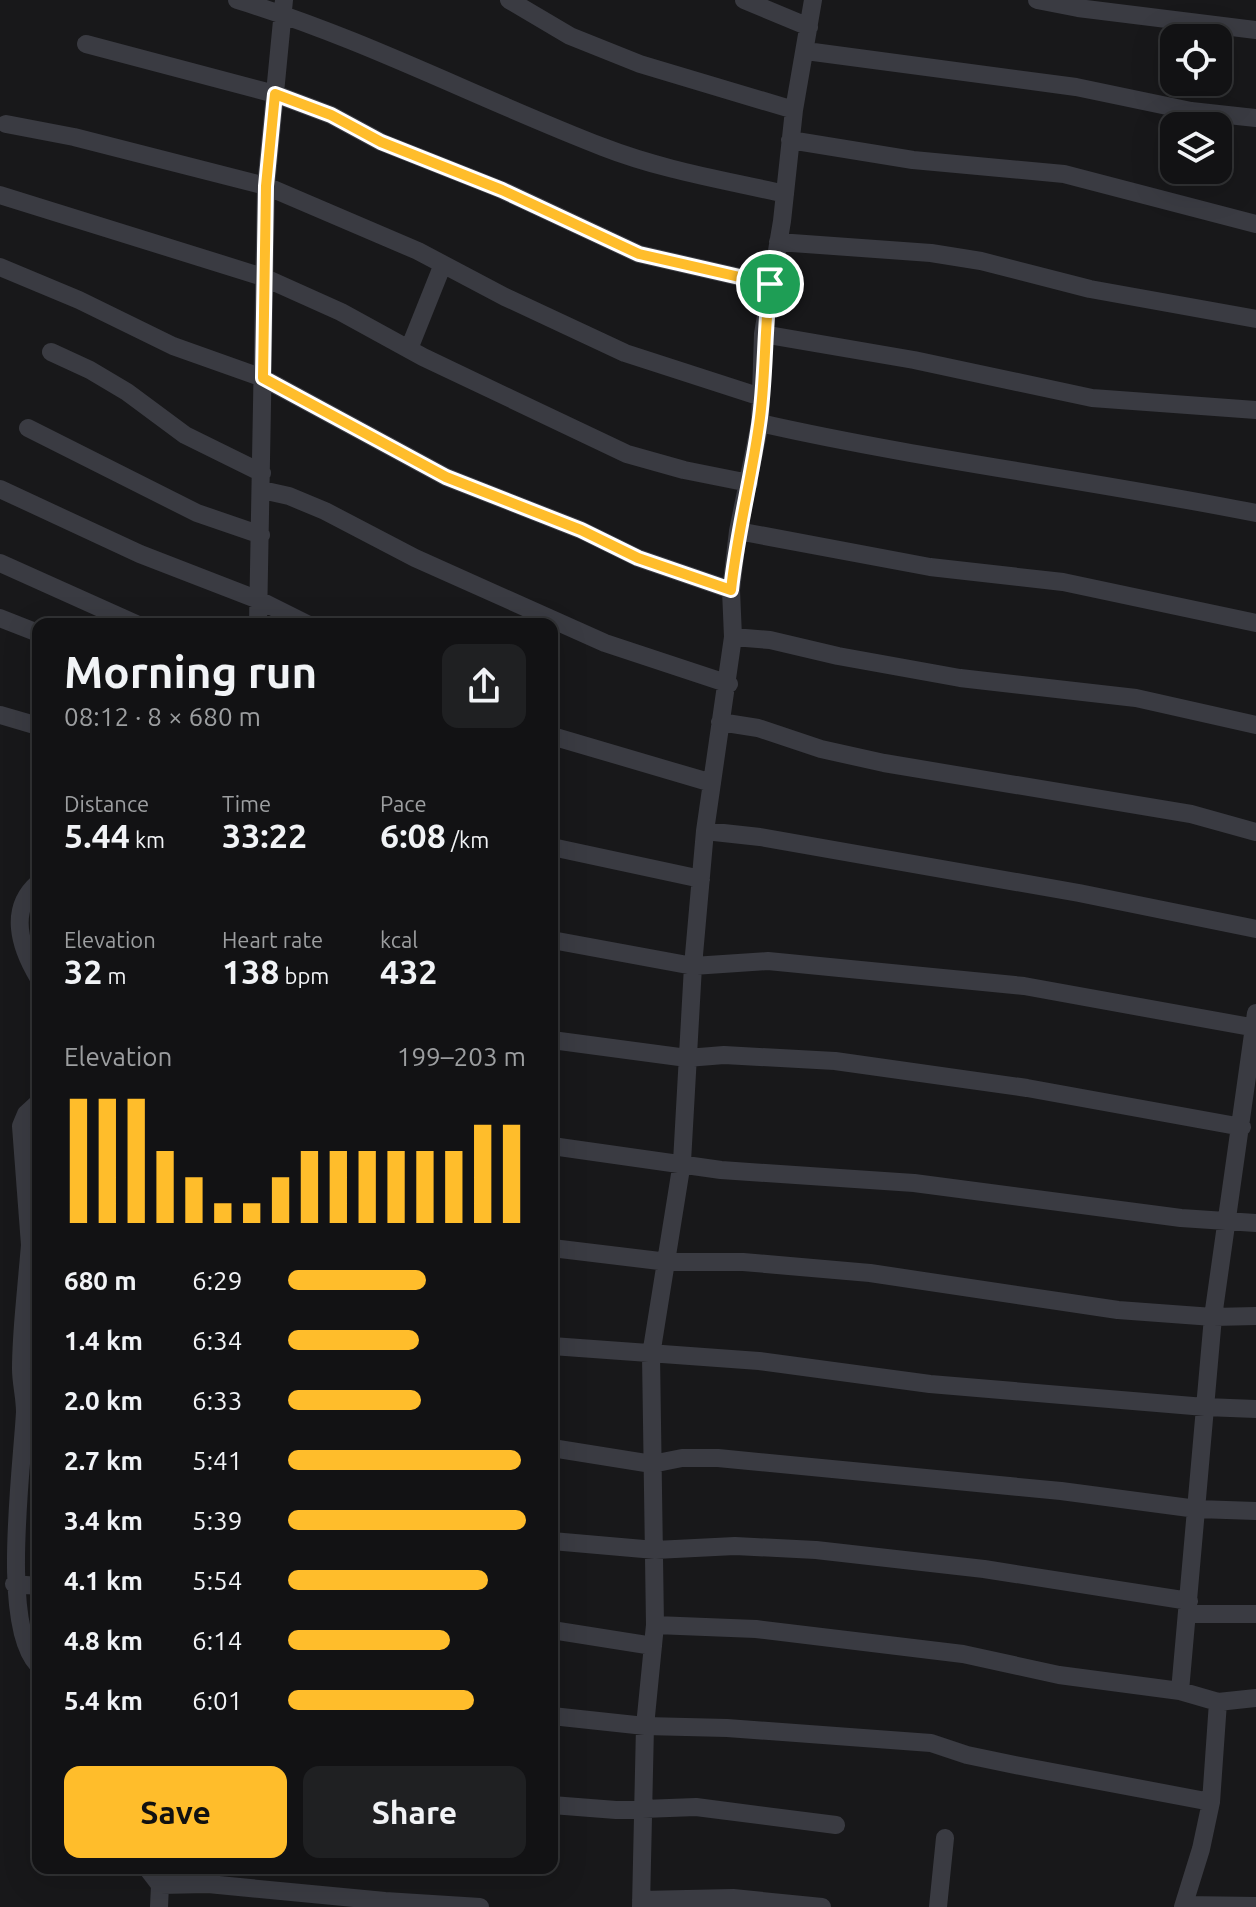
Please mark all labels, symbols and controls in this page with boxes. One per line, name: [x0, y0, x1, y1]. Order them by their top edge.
map controls: [1160, 24, 1232, 184]
button: locate: [1160, 24, 1232, 96]
button: layers: [1160, 112, 1232, 184]
pin: [736, 250, 804, 318]
icon: arrive: [748, 262, 792, 306]
button: share: [442, 644, 526, 728]
text: Morning run: [64, 647, 317, 696]
text: 08:12 · 8 × 680 m: [64, 702, 261, 731]
text: Distance: [64, 791, 149, 816]
text: Time: [222, 791, 271, 816]
text: Pace: [380, 791, 427, 816]
text: 5.44: [64, 816, 130, 854]
text: 33:22: [222, 816, 307, 854]
text: 6:08: [380, 816, 446, 854]
text: km: [130, 827, 165, 852]
text: /km: [446, 827, 489, 852]
text: Elevation: [64, 927, 156, 952]
text: Heart rate: [222, 927, 323, 952]
text: kcal: [380, 927, 418, 952]
text: 32: [64, 952, 102, 990]
text: 138: [222, 952, 280, 990]
text: 432: [380, 952, 438, 990]
text: m: [102, 963, 126, 988]
text: bpm: [280, 963, 329, 988]
text: Elevation: [64, 1042, 172, 1071]
text: 199–203 m: [397, 1042, 526, 1071]
text: 680 m: [64, 1266, 137, 1295]
text: 6:29: [192, 1266, 242, 1295]
text: 1.4 km: [64, 1326, 143, 1355]
text: 6:34: [192, 1326, 242, 1355]
text: 2.0 km: [64, 1386, 143, 1415]
text: 6:33: [192, 1386, 242, 1415]
text: 2.7 km: [64, 1446, 143, 1475]
text: 5:41: [192, 1446, 242, 1475]
text: 3.4 km: [64, 1506, 143, 1535]
text: 5:39: [192, 1506, 242, 1535]
text: 4.1 km: [64, 1566, 143, 1595]
text: 5:54: [192, 1566, 242, 1595]
text: 4.8 km: [64, 1626, 143, 1655]
text: 6:14: [192, 1626, 242, 1655]
text: 5.4 km: [64, 1686, 143, 1715]
text: 6:01: [192, 1686, 242, 1715]
button: Save: [64, 1766, 287, 1858]
button: Share: [303, 1766, 526, 1858]

